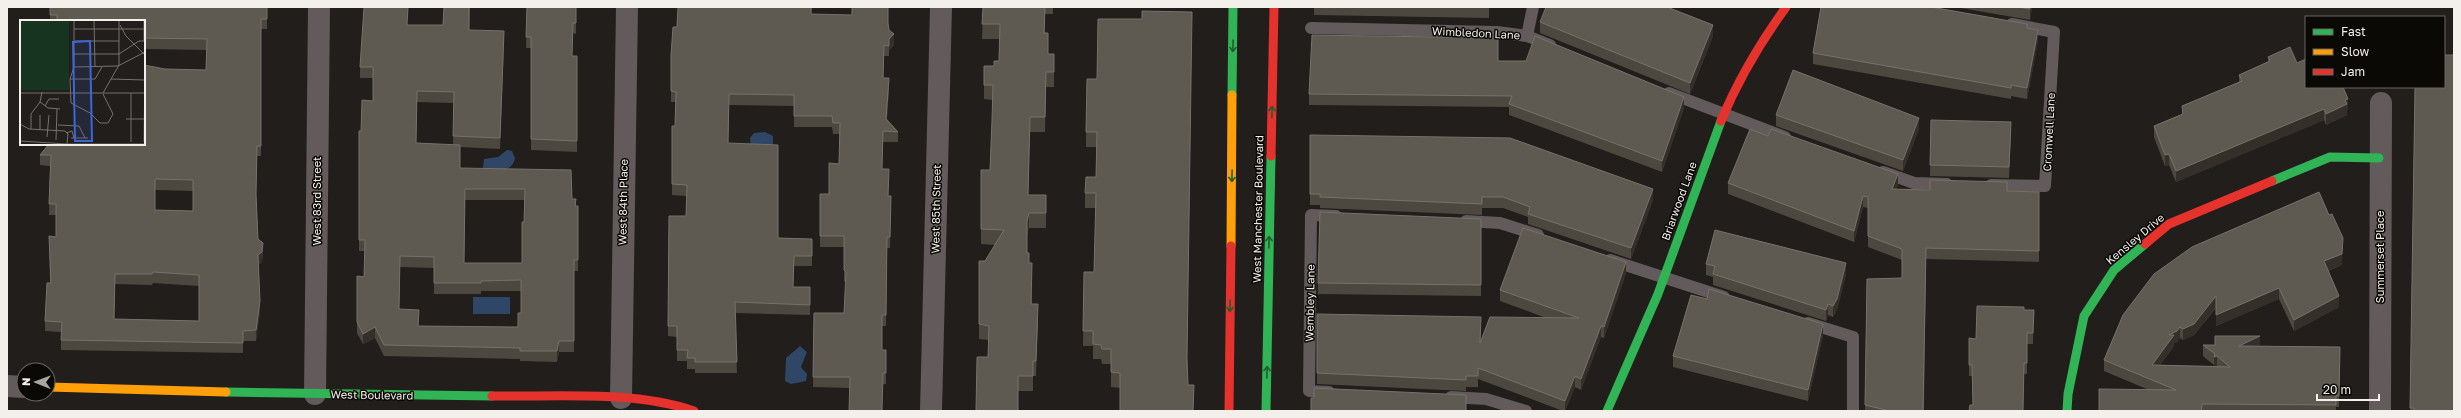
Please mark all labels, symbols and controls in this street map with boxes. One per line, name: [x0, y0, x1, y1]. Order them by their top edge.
legend: [2305, 16, 2445, 88]
inset map: [20, 20, 145, 145]
street label: Wimbledon Lane: [1432, 24, 1521, 41]
text: Fast: [2341, 24, 2366, 39]
one-way arrow: [1229, 39, 1237, 52]
text: Slow: [2341, 44, 2369, 59]
text: Jam: [2341, 64, 2365, 79]
street label: Cromwell Lane: [2040, 92, 2057, 172]
one-way arrow: [1268, 106, 1275, 119]
street label: West Manchester Boulevard: [1250, 135, 1265, 283]
street label: West 83rd Street: [310, 157, 323, 245]
street label: West 84th Place: [615, 159, 630, 245]
street label: Briarwood Lane: [1658, 160, 1699, 242]
street label: West 85th Street: [928, 164, 943, 254]
one-way arrow: [1228, 169, 1236, 182]
street label: Kensley Drive: [2103, 210, 2166, 267]
street label: Summerset Place: [2373, 211, 2386, 303]
one-way arrow: [1265, 236, 1273, 249]
street label: Wembley Lane: [1302, 264, 1317, 342]
one-way arrow: [1226, 299, 1234, 312]
north arrow: [16, 362, 56, 402]
one-way arrow: [1263, 366, 1271, 379]
scale bar: [2317, 376, 2379, 402]
text: N: [19, 378, 32, 386]
text: 20 m: [2323, 382, 2351, 397]
street label: West Boulevard: [331, 387, 413, 402]

